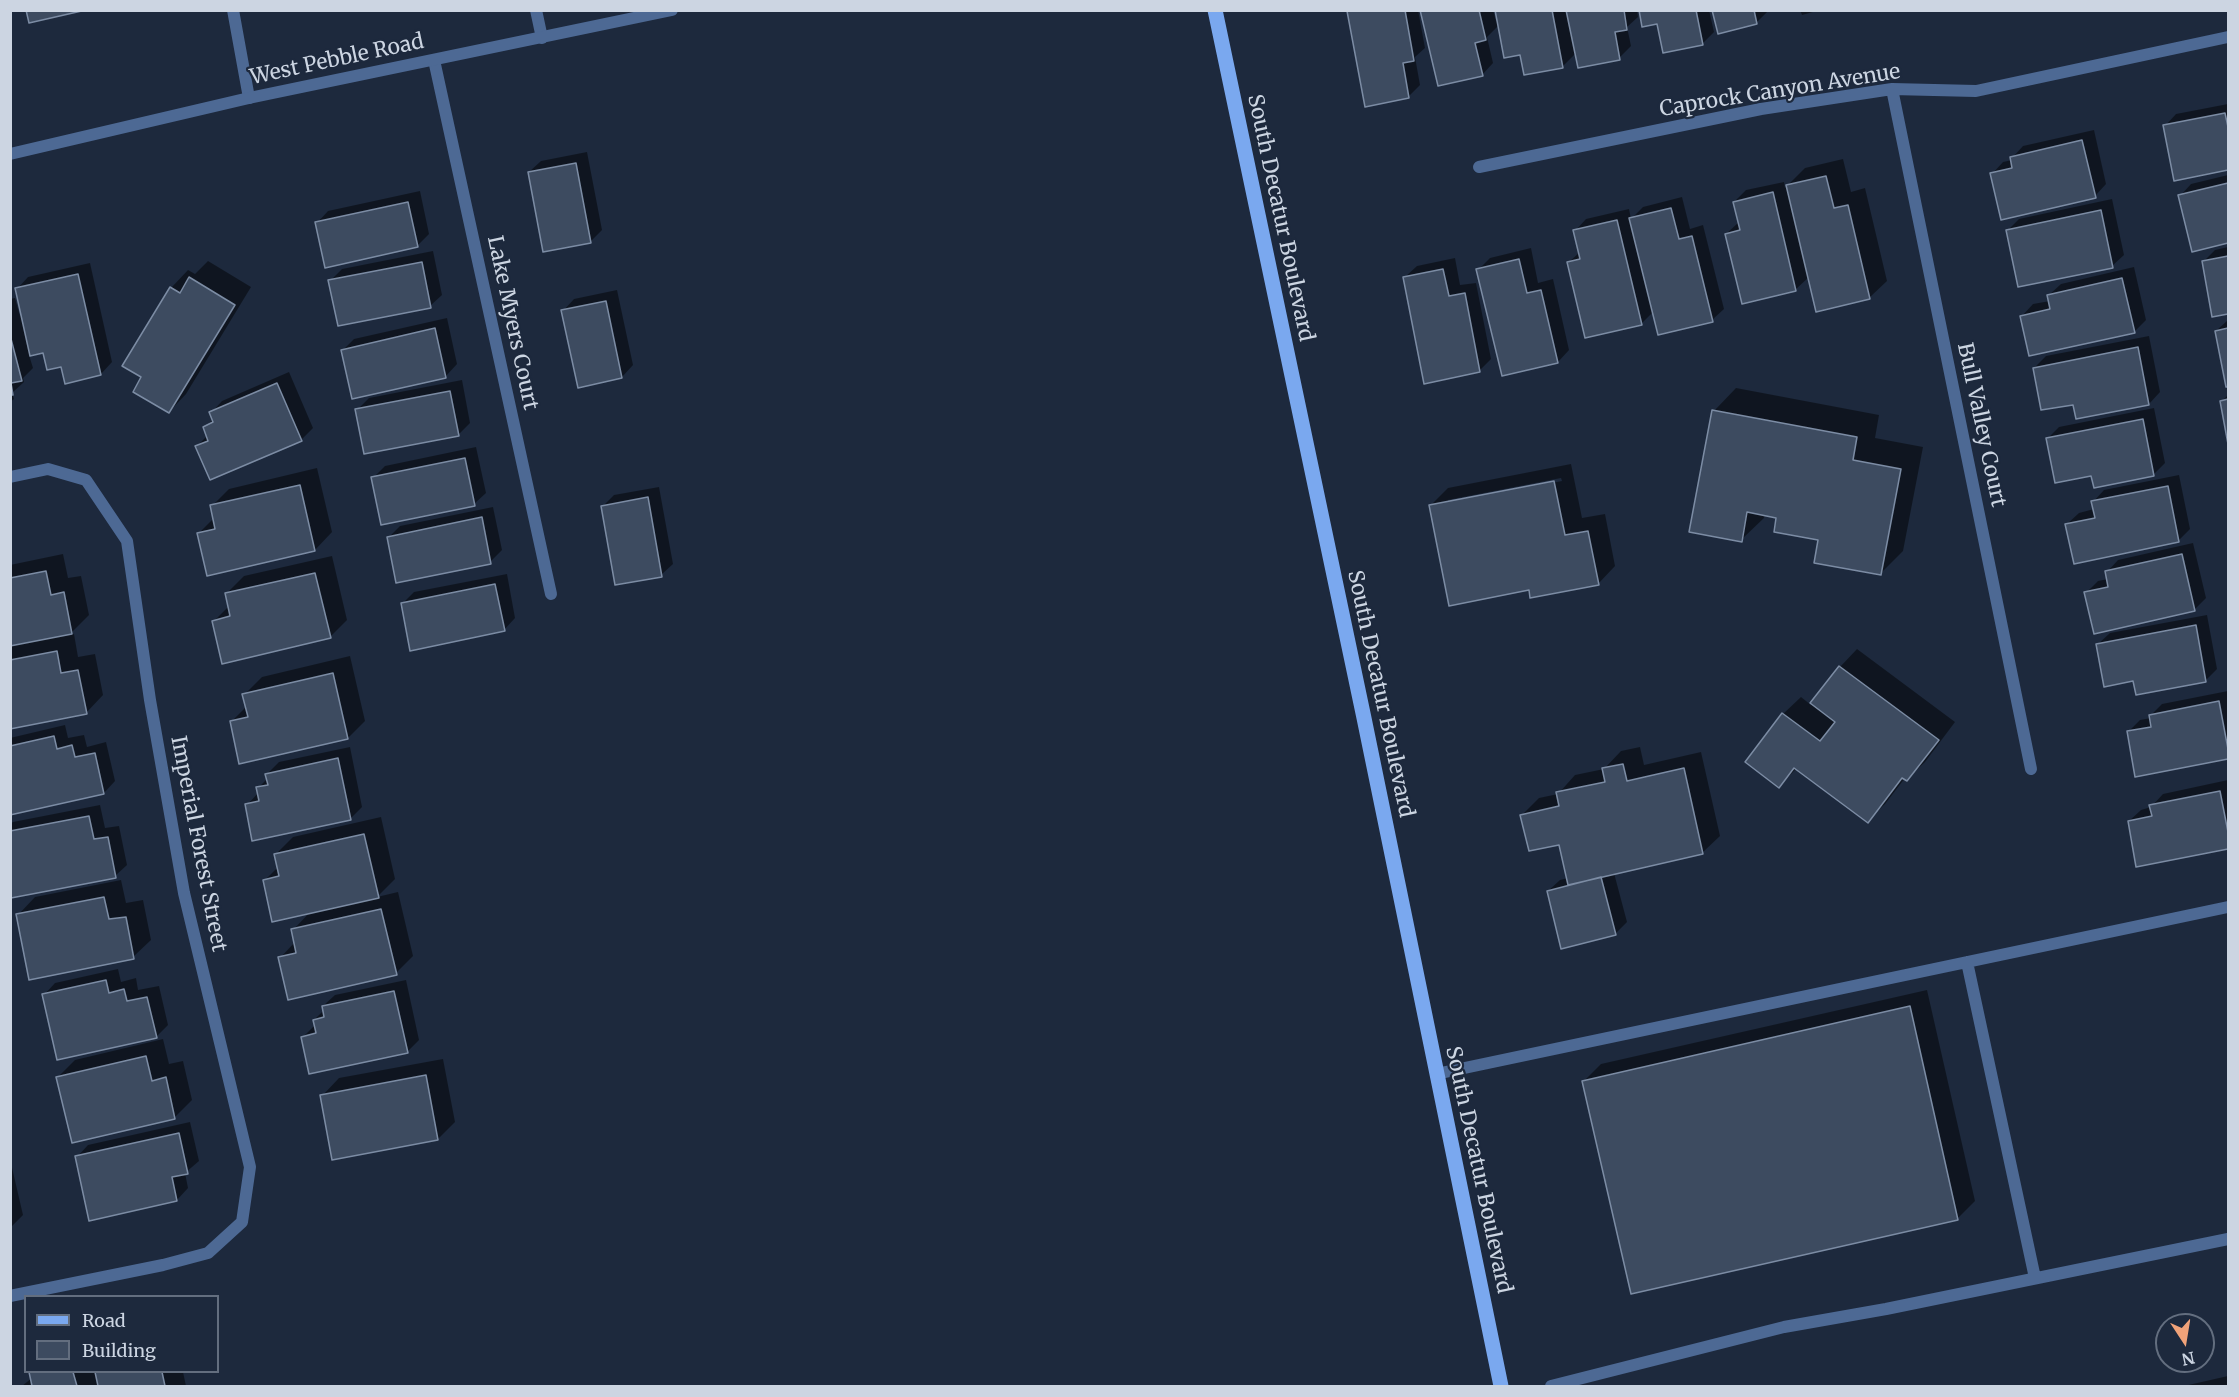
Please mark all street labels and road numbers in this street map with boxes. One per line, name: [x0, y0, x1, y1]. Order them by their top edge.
street label: West Pebble Road: [248, 29, 426, 91]
street label: Caprock Canyon Avenue: [1658, 60, 1902, 122]
street label: South Decatur Boulevard: [1241, 92, 1319, 344]
street label: Lake Myers Court: [481, 234, 543, 412]
street label: Bull Valley Court: [1951, 341, 2011, 509]
street label: South Decatur Boulevard: [1341, 568, 1419, 820]
street label: Imperial Forest Street: [165, 734, 231, 954]
street label: South Decatur Boulevard: [1439, 1044, 1517, 1296]

